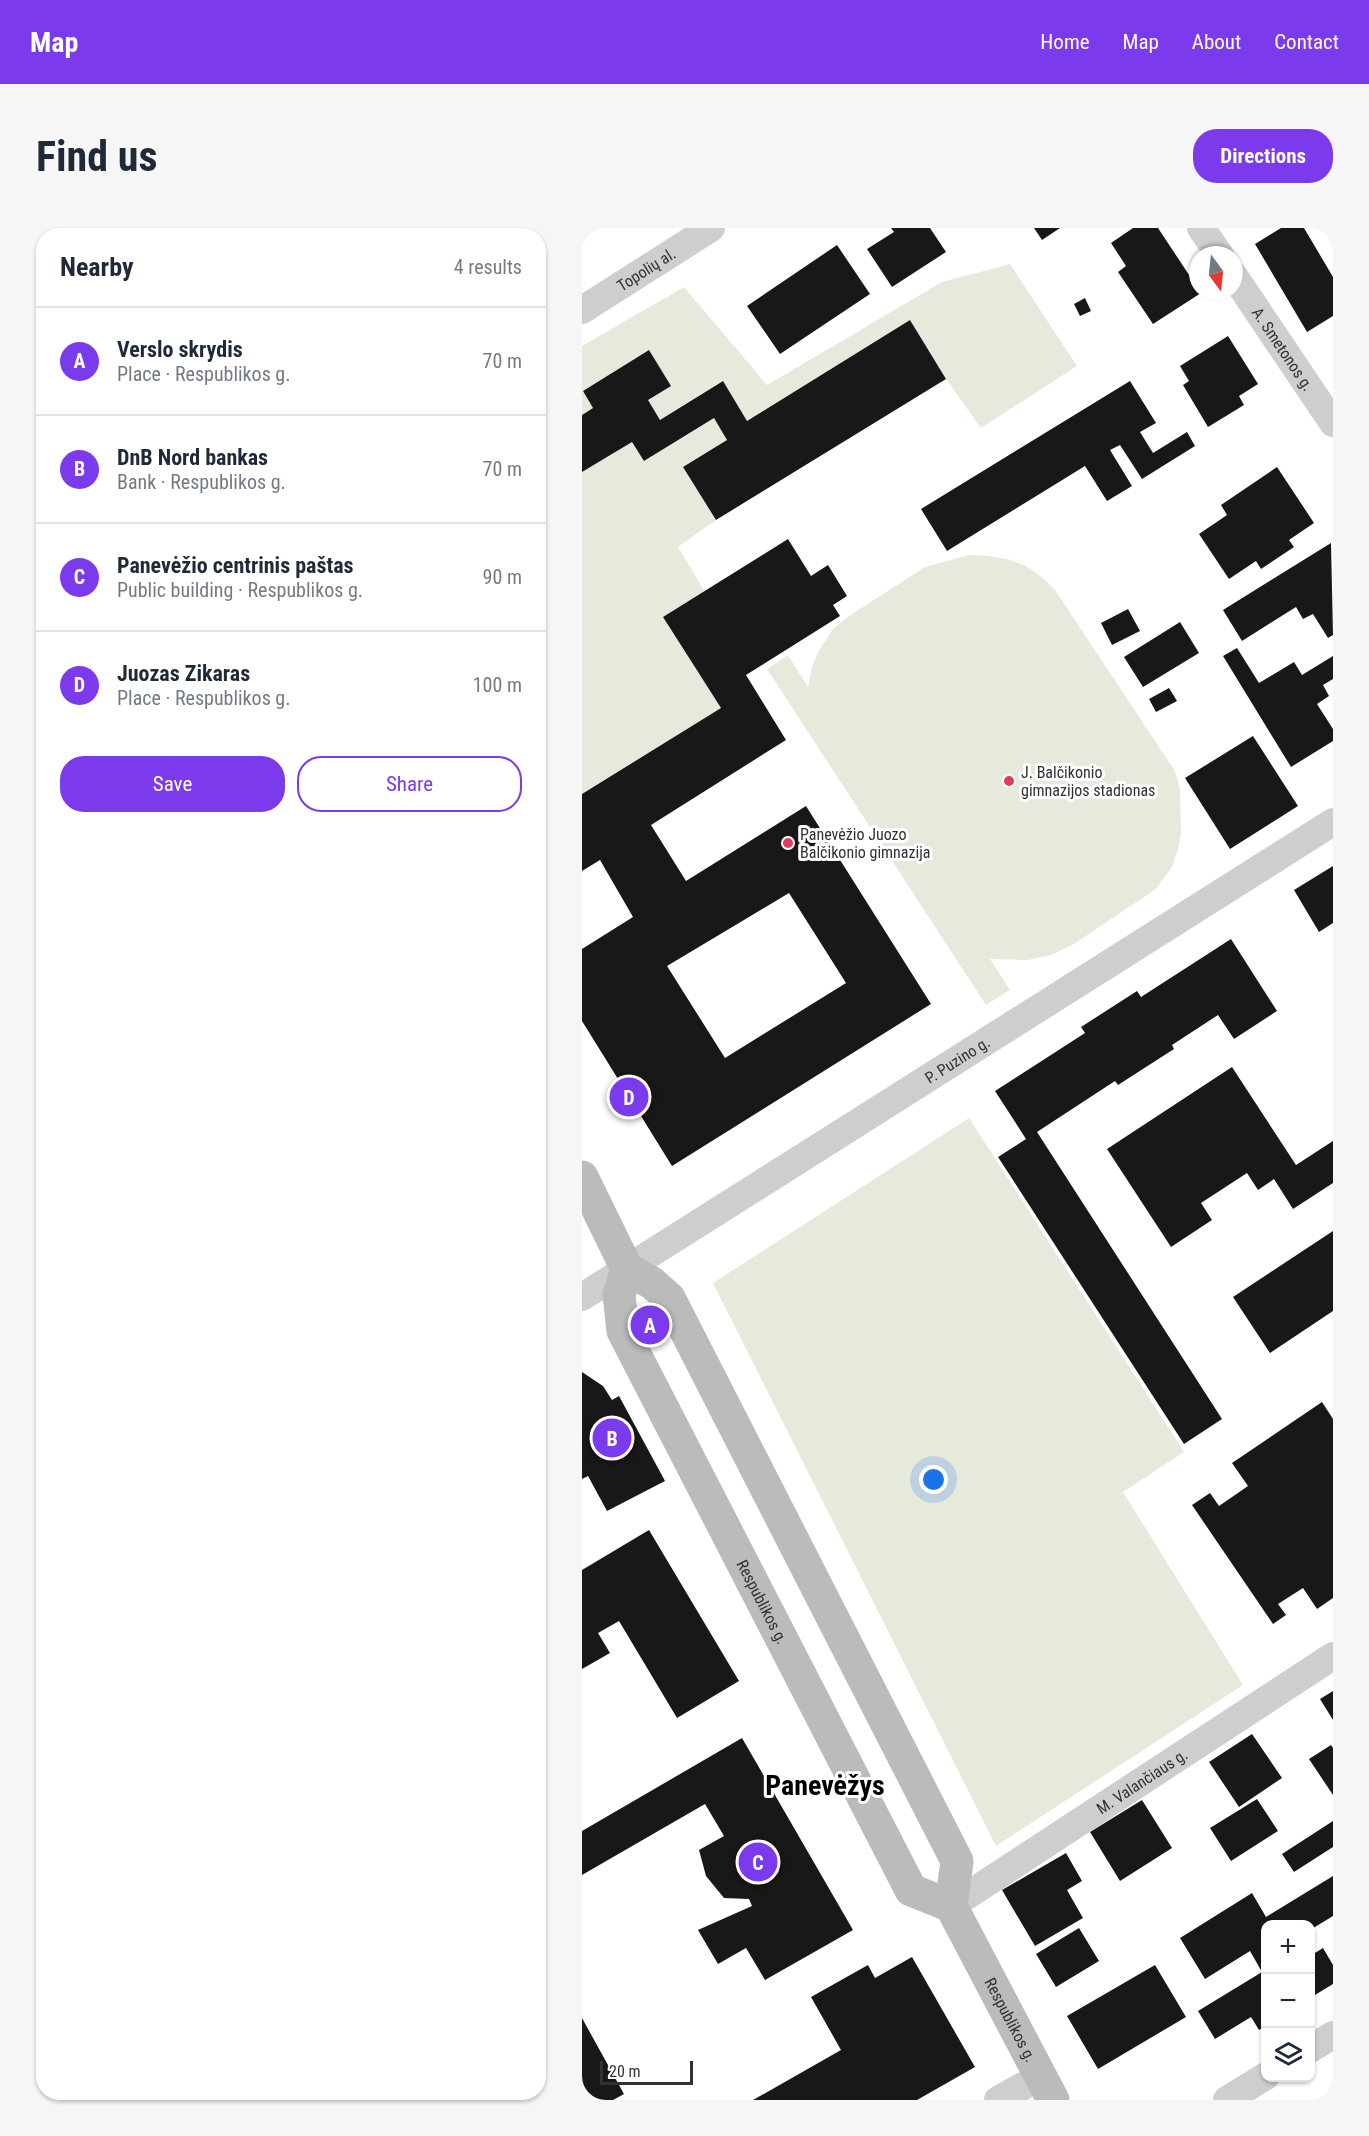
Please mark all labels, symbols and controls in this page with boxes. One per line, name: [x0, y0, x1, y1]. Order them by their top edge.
text: Map: [30, 26, 78, 59]
text: Home: [1040, 30, 1090, 54]
text: Map: [1123, 30, 1159, 54]
text: About: [1192, 30, 1241, 54]
text: Contact: [1274, 30, 1339, 54]
button: Directions: [1193, 129, 1333, 183]
text: Find us: [36, 132, 157, 181]
street label: Topolių al.: [614, 244, 679, 295]
north arrow: [1189, 246, 1243, 300]
text: Nearby: [60, 252, 134, 282]
text: 4 results: [454, 255, 522, 279]
street label: A. Smetonos g.: [1248, 304, 1318, 395]
text: Verslo skrydis: [117, 337, 243, 362]
text: A: [74, 349, 85, 373]
text: 70 m: [483, 349, 522, 373]
text: Place · Respublikos g.: [117, 362, 291, 386]
text: DnB Nord bankas: [117, 445, 268, 470]
text: B: [74, 457, 85, 481]
text: 70 m: [483, 457, 522, 481]
text: Bank · Respublikos g.: [117, 470, 286, 494]
text: Panevėžio centrinis paštas: [117, 553, 354, 578]
text: C: [74, 565, 85, 589]
text: 90 m: [483, 565, 522, 589]
text: Public building · Respublikos g.: [117, 578, 363, 602]
text: Juozas Zikaras: [117, 661, 250, 686]
text: D: [74, 673, 85, 697]
text: 100 m: [473, 673, 522, 697]
text: Place · Respublikos g.: [117, 686, 291, 710]
button: Save: [60, 756, 285, 812]
button: Share: [297, 756, 522, 812]
place label: J. Balčikonio gimnazijos stadionas: [1021, 763, 1155, 800]
marker: J. Balčikonio gimnazijos stadionas: [1002, 774, 1016, 788]
place label: Panevėžio Juozo Balčikonio gimnazija: [800, 825, 930, 862]
marker: Panevėžio Juozo Balčikonio gimnazija: [781, 836, 795, 850]
street label: P. Puzino g.: [922, 1033, 993, 1088]
pin: D: [610, 1074, 648, 1120]
pin: A: [630, 1302, 670, 1348]
pin: B: [592, 1416, 632, 1460]
your location: [919, 1465, 948, 1494]
street label: Respublikos g.: [732, 1557, 792, 1647]
street label: M. Valančiaus g.: [1093, 1745, 1191, 1818]
district label: Panevėžys: [765, 1769, 885, 1802]
pin: C: [738, 1840, 777, 1884]
map controls: [1261, 1920, 1315, 2082]
button: +: [1261, 1920, 1315, 1974]
button: −: [1261, 1974, 1315, 2028]
street label: Respublikos g.: [980, 1975, 1040, 2065]
button: layers: [1261, 2028, 1315, 2082]
scale bar: [600, 2058, 693, 2086]
text: 20 m: [609, 2062, 641, 2081]

